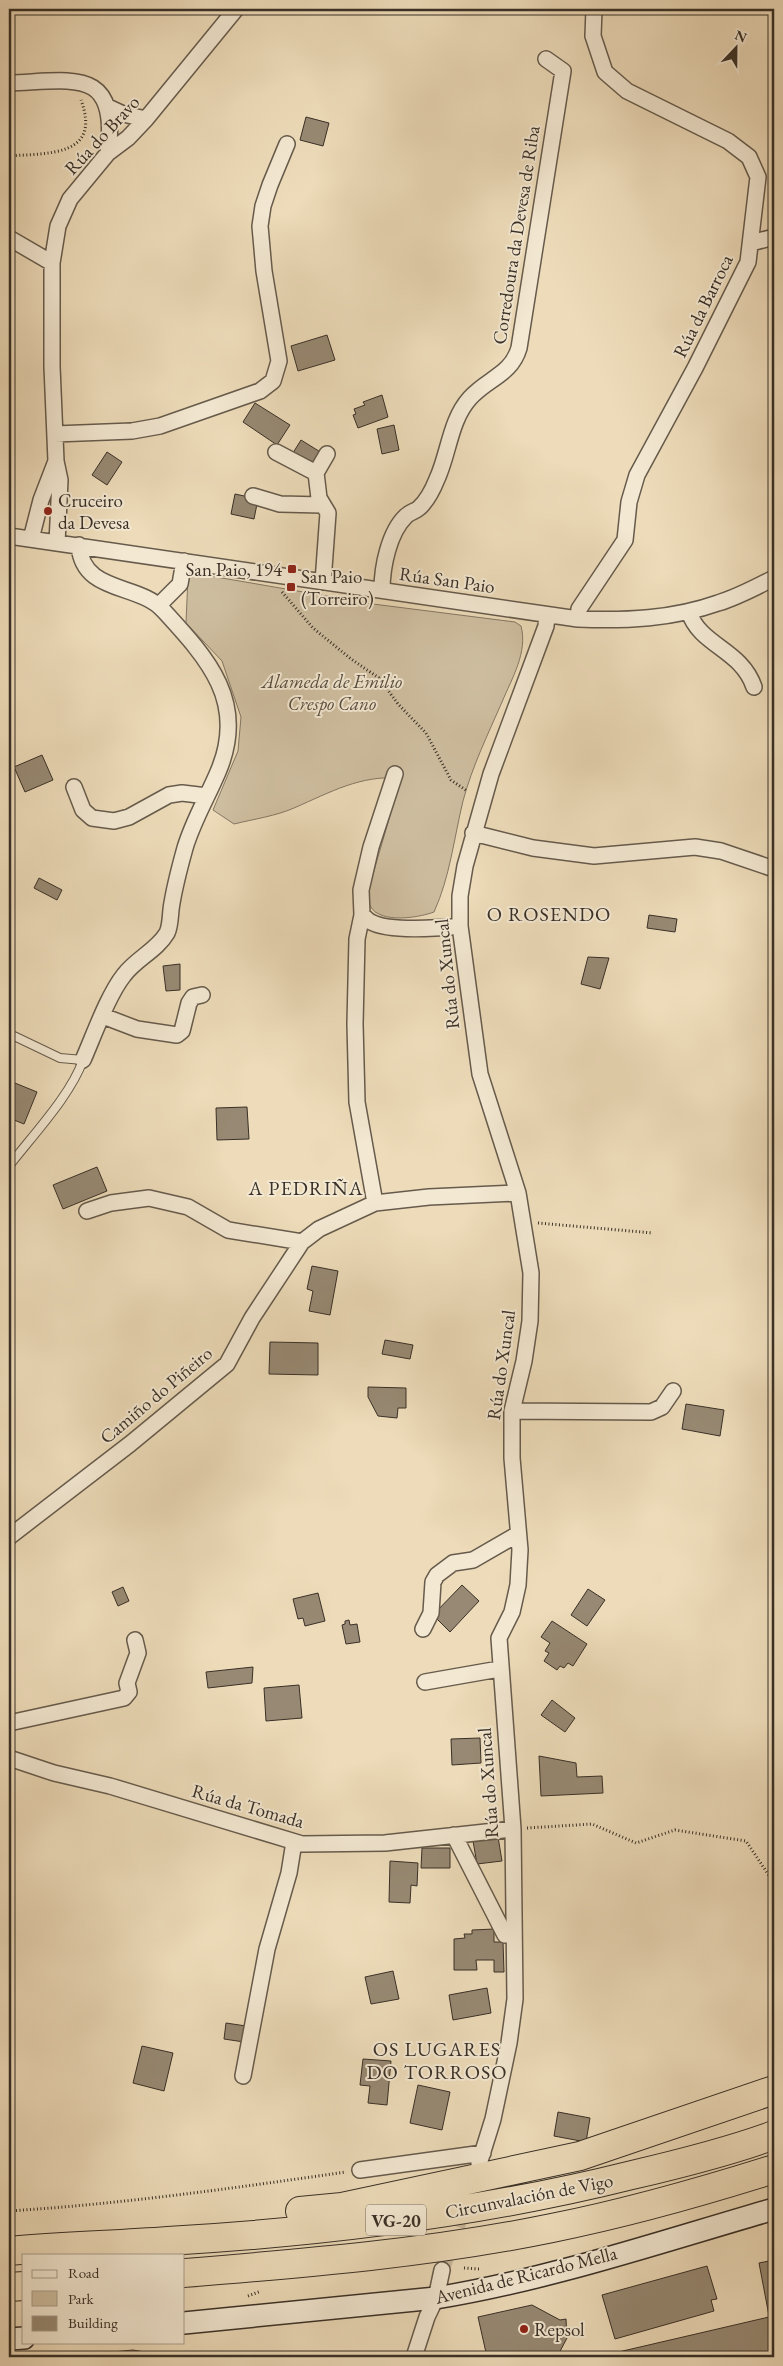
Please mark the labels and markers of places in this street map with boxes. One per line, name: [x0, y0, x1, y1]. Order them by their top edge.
place label: Cruceiro da Devesa: [58, 488, 130, 535]
marker: Cruceiro da Devesa: [42, 505, 54, 517]
place label: San Paio, 194: [186, 557, 283, 582]
marker: San Paio, 194: [286, 563, 298, 575]
place label: San Paio (Torreiro): [301, 564, 374, 611]
marker: San Paio (Torreiro): [285, 581, 297, 593]
place label: Repsol: [534, 2317, 585, 2342]
marker: Repsol: [518, 2323, 530, 2335]

